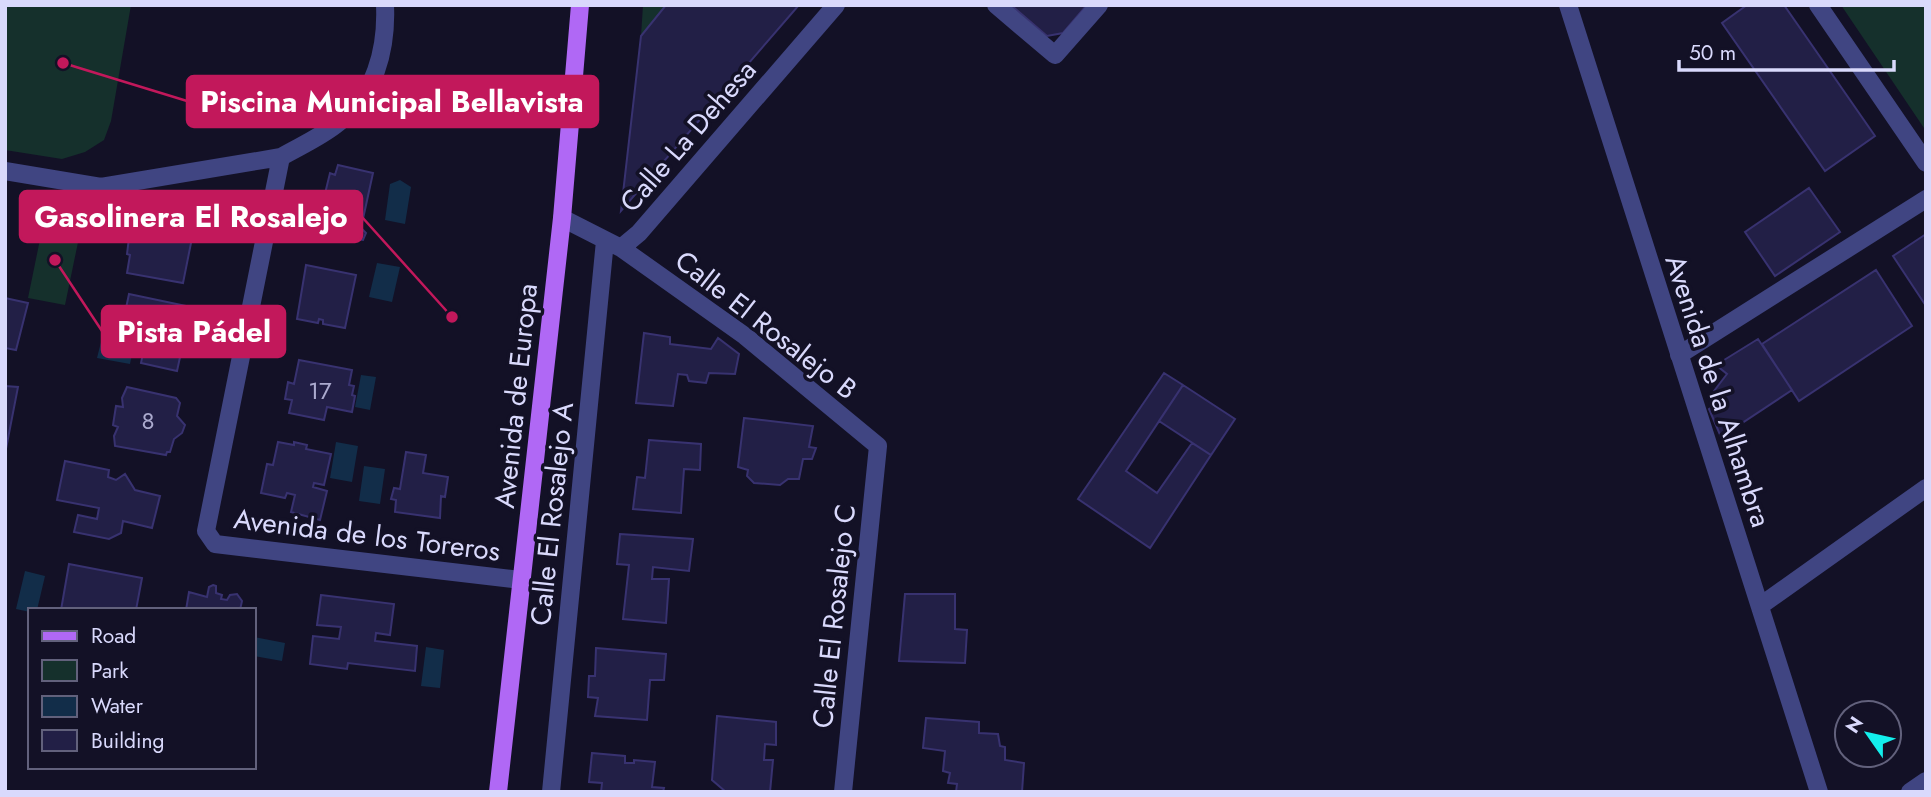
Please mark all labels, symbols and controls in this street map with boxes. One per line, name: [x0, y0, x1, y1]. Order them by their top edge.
scale bar: [1679, 28, 1894, 72]
text: 50 m: [1689, 38, 1736, 68]
street label: Calle La Dehesa: [610, 51, 766, 221]
callout: Piscina Municipal Bellavista: [187, 76, 598, 127]
text: Piscina Municipal Bellavista: [200, 80, 584, 123]
callout: Gasolinera El Rosalejo: [20, 191, 362, 242]
text: Gasolinera El Rosalejo: [34, 195, 348, 238]
street label: Calle El Rosalejo B: [666, 241, 866, 409]
street label: Avenida de la Alhambra: [1655, 249, 1781, 533]
street label: Avenida de Europa: [484, 281, 548, 511]
callout: Pista Pádel: [102, 306, 285, 357]
text: Pista Pádel: [117, 310, 271, 353]
house number: 17: [308, 373, 332, 408]
street label: Calle El Rosalejo A: [520, 400, 584, 628]
house number: 8: [141, 403, 155, 438]
street label: Avenida de los Toreros: [231, 498, 503, 572]
street label: Calle El Rosalejo C: [802, 502, 866, 730]
legend: [28, 608, 256, 769]
text: Road: [91, 621, 136, 651]
text: Park: [91, 656, 129, 686]
text: Water: [91, 691, 144, 721]
north arrow: [1833, 699, 1903, 769]
text: N: [1839, 711, 1870, 739]
text: Building: [91, 726, 164, 756]

